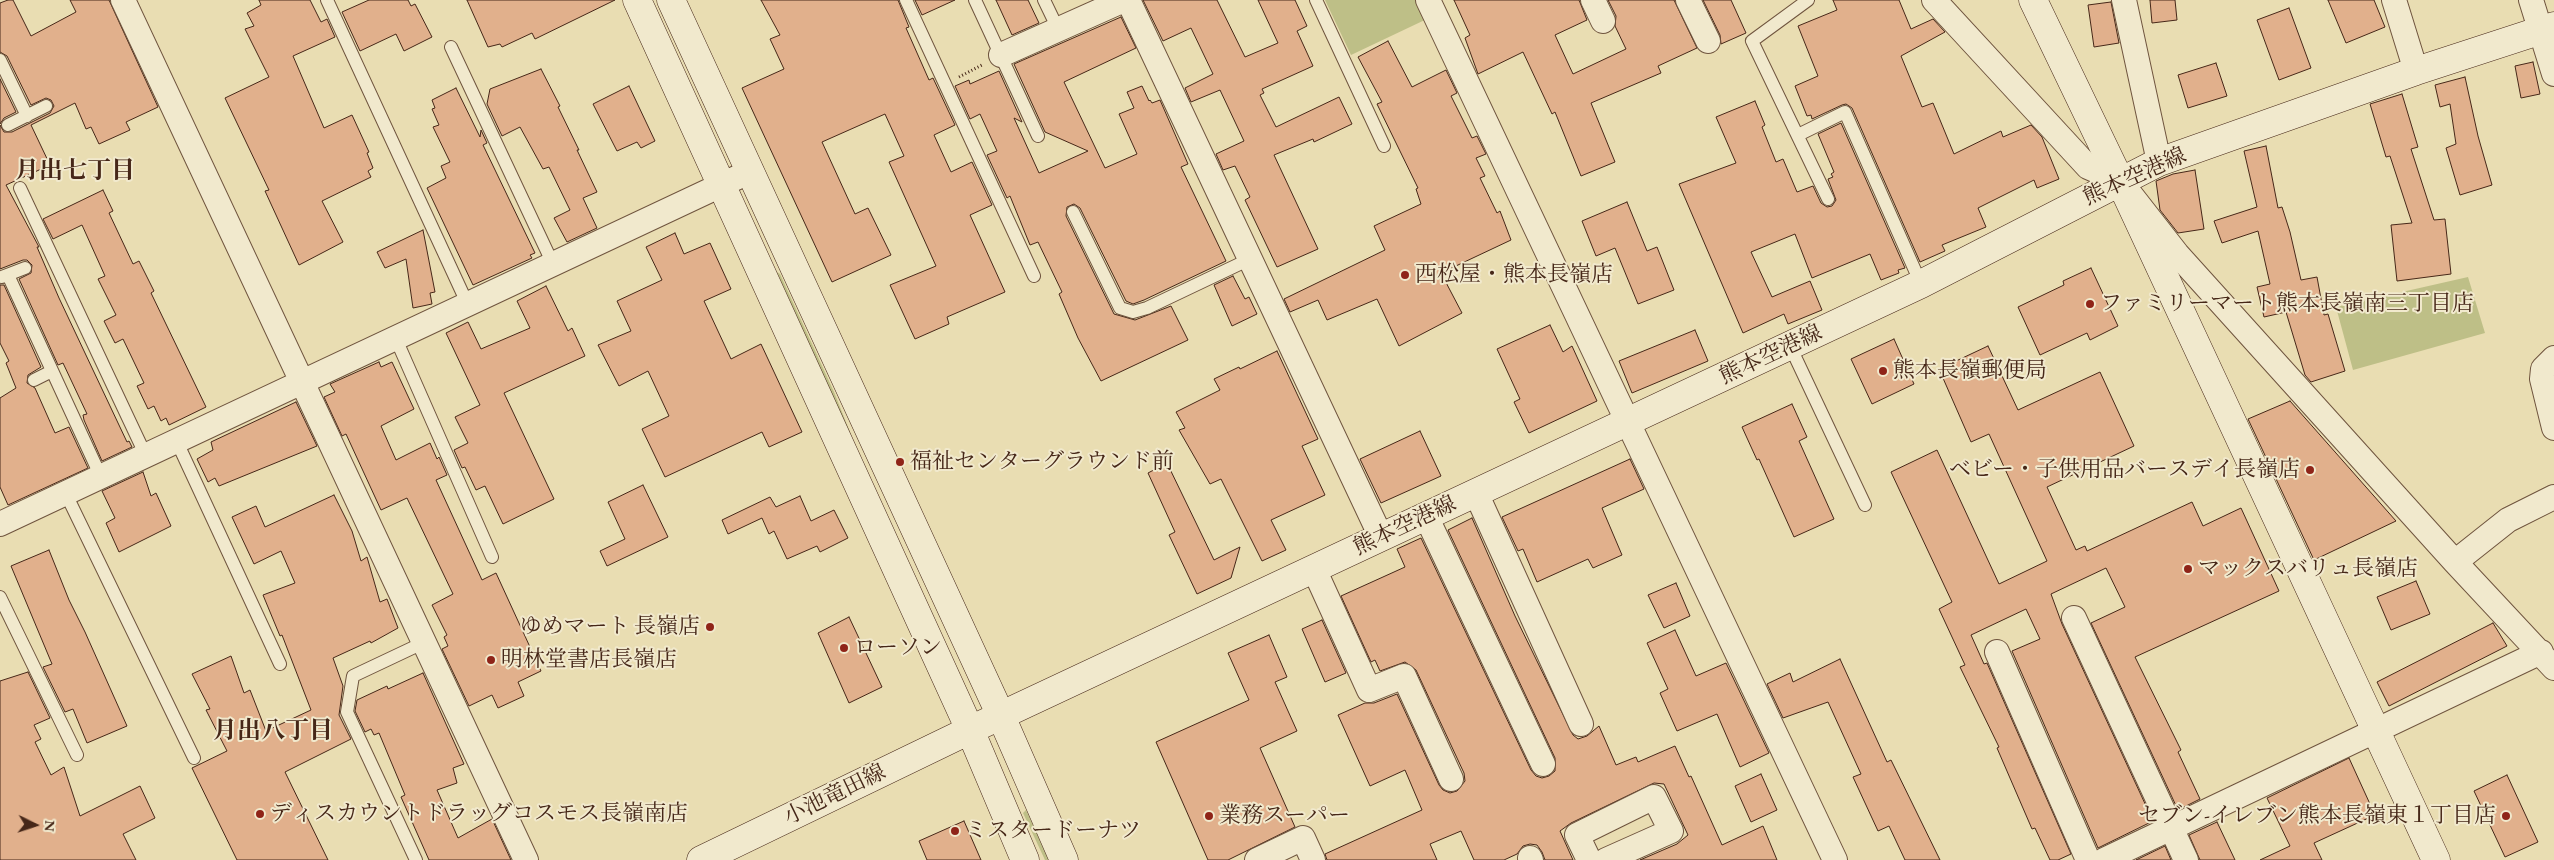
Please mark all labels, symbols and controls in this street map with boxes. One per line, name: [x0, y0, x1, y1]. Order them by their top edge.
street label: 熊本空港線: [2079, 143, 2191, 211]
district label: 月出七丁目: [15, 157, 135, 185]
place label: 西松屋・熊本長嶺店: [1415, 262, 1613, 288]
marker: 西松屋・熊本長嶺店: [1399, 269, 1411, 281]
place label: ファミリーマート熊本長嶺南三丁目店: [2100, 291, 2474, 317]
marker: ファミリーマート熊本長嶺南三丁目店: [2084, 298, 2096, 310]
street label: 熊本空港線: [1716, 320, 1826, 390]
place label: 熊本長嶺郵便局: [1893, 358, 2047, 384]
marker: 熊本長嶺郵便局: [1877, 365, 1889, 377]
place label: 福祉センターグラウンド前: [910, 449, 1174, 475]
marker: 福祉センターグラウンド前: [894, 456, 906, 468]
place label: ベビー・子供用品バースデイ長嶺店: [1949, 457, 2300, 483]
marker: ベビー・子供用品バースデイ長嶺店: [2304, 464, 2316, 476]
street label: 熊本空港線: [1350, 491, 1460, 561]
place label: マックスバリュ長嶺店: [2198, 556, 2418, 582]
marker: マックスバリュ長嶺店: [2182, 563, 2194, 575]
place label: ゆめマート 長嶺店: [520, 614, 700, 640]
marker: ゆめマート 長嶺店: [704, 621, 716, 633]
place label: ローソン: [854, 635, 942, 661]
marker: ローソン: [838, 642, 850, 654]
place label: 明林堂書店長嶺店: [501, 647, 677, 673]
marker: 明林堂書店長嶺店: [485, 654, 497, 666]
district label: 月出八丁目: [213, 717, 333, 745]
street label: 小池竜田線: [780, 759, 890, 831]
north arrow: [10, 800, 60, 850]
place label: ディスカウントドラッグコスモス長嶺南店: [270, 801, 688, 827]
place label: 業務スーパー: [1219, 803, 1350, 829]
place label: セブン-イレブン熊本長嶺東１丁目店: [2138, 803, 2496, 829]
marker: ディスカウントドラッグコスモス長嶺南店: [254, 808, 266, 820]
marker: 業務スーパー: [1203, 810, 1215, 822]
marker: セブン-イレブン熊本長嶺東１丁目店: [2500, 810, 2512, 822]
place label: ミスタードーナツ: [965, 818, 1141, 844]
text: N: [41, 820, 59, 832]
marker: ミスタードーナツ: [949, 825, 961, 837]

